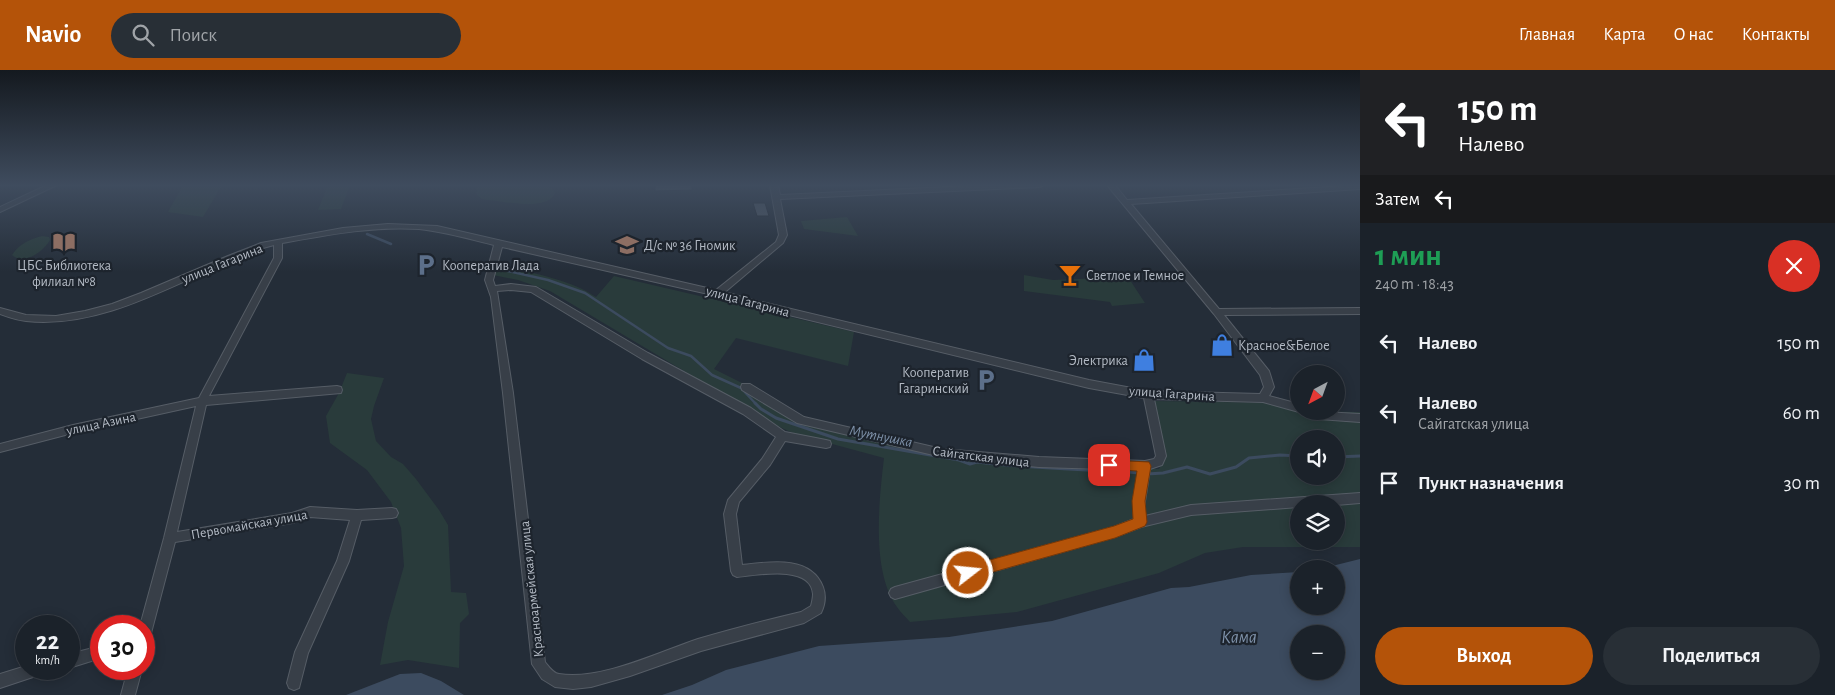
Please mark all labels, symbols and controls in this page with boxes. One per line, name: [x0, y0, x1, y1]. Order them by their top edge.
search box: [111, 13, 461, 58]
icon: search: [129, 21, 157, 49]
text: Navio: [25, 23, 81, 47]
text: Поиск: [169, 26, 217, 45]
text: Главная: [1519, 26, 1575, 44]
text: Карта: [1603, 26, 1645, 44]
text: О нас: [1673, 26, 1714, 44]
text: Контакты: [1742, 26, 1810, 44]
icon: left: [1375, 90, 1440, 155]
text: 150 m: [1458, 92, 1538, 127]
text: Налево: [1458, 133, 1524, 155]
icon: left: [1430, 185, 1458, 213]
text: Затем: [1375, 190, 1420, 209]
library icon: ЦБС Библиотека филиал №8: [51, 229, 77, 255]
school or university icon: Д/с № 36 Гномик: [614, 232, 640, 258]
place label: Д/с № 36 Гномик: [644, 239, 736, 253]
button: close: [1768, 240, 1820, 292]
street label: улица Гагарина: [179, 241, 265, 287]
text: 1 мин: [1375, 241, 1442, 271]
parking icon: Кооператив Лада: [413, 252, 439, 278]
place label: ЦБС Библиотека филиал №8: [17, 259, 112, 289]
place label: Кооператив Лада: [442, 259, 540, 273]
bar icon: Светлое и Темное: [1057, 262, 1083, 288]
place label: Светлое и Темное: [1086, 269, 1184, 283]
text: 240 m · 18:43: [1375, 276, 1454, 292]
street label: улица Гагарина: [703, 284, 792, 320]
icon: left: [1375, 329, 1403, 357]
shop icon: Красное&Белое: [1209, 332, 1235, 358]
text: Налево: [1418, 334, 1477, 353]
text: 150 m: [1777, 334, 1820, 353]
place label: Красное&Белое: [1238, 339, 1330, 353]
shop icon: Электрика: [1131, 347, 1157, 373]
place label: Электрика: [1069, 354, 1129, 368]
north arrow: [1290, 365, 1345, 420]
map controls: [1290, 365, 1345, 680]
place label: Кооператив Гагаринский: [898, 366, 969, 396]
parking icon: Кооператив Гагаринский: [973, 367, 999, 393]
street label: улица Гагарина: [1127, 384, 1216, 404]
text: Налево: [1418, 394, 1477, 413]
icon: left: [1375, 399, 1403, 427]
text: 60 m: [1783, 404, 1820, 423]
street label: улица Азина: [64, 410, 138, 438]
text: Сайгатская улица: [1418, 416, 1529, 432]
water label: Мутнушка: [848, 423, 914, 450]
button: sound: [1290, 430, 1345, 485]
street label: Сайгатская улица: [932, 444, 1031, 470]
pin: [1088, 444, 1130, 486]
icon: arrive: [1095, 451, 1123, 479]
icon: arrive: [1375, 469, 1403, 497]
text: Пункт назначения: [1418, 474, 1564, 493]
text: 30 m: [1784, 474, 1820, 493]
button: layers: [1290, 495, 1345, 550]
street label: Первомайская улица: [190, 508, 309, 542]
street label: Красноармейская улица: [518, 519, 546, 658]
position arrow: [941, 546, 993, 598]
button: +: [1290, 560, 1345, 615]
speed limit sign: 30: [90, 615, 155, 680]
button: −: [1290, 625, 1345, 680]
button: Выход: [1375, 627, 1593, 685]
button: Поделиться: [1603, 627, 1820, 685]
text: 22: [36, 629, 59, 654]
water label: Кама: [1221, 629, 1257, 647]
text: km/h: [35, 654, 60, 666]

